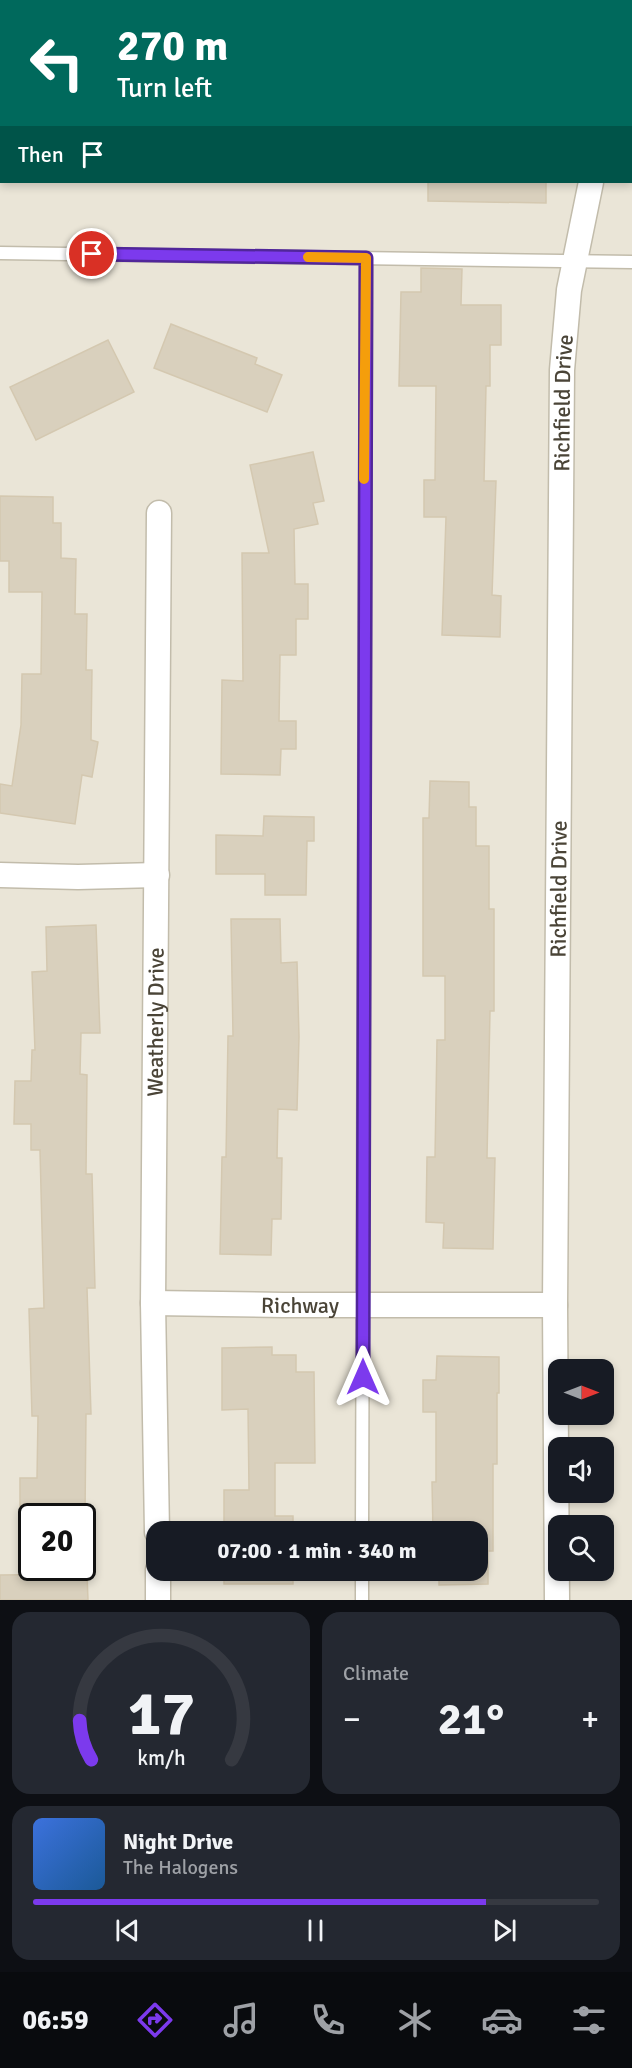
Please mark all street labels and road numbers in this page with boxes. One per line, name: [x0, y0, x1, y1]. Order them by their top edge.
street label: Richfield Drive: [548, 333, 579, 472]
street label: Richfield Drive: [544, 820, 572, 958]
street label: Weatherly Drive: [141, 947, 169, 1097]
street label: Richway: [261, 1291, 340, 1319]

